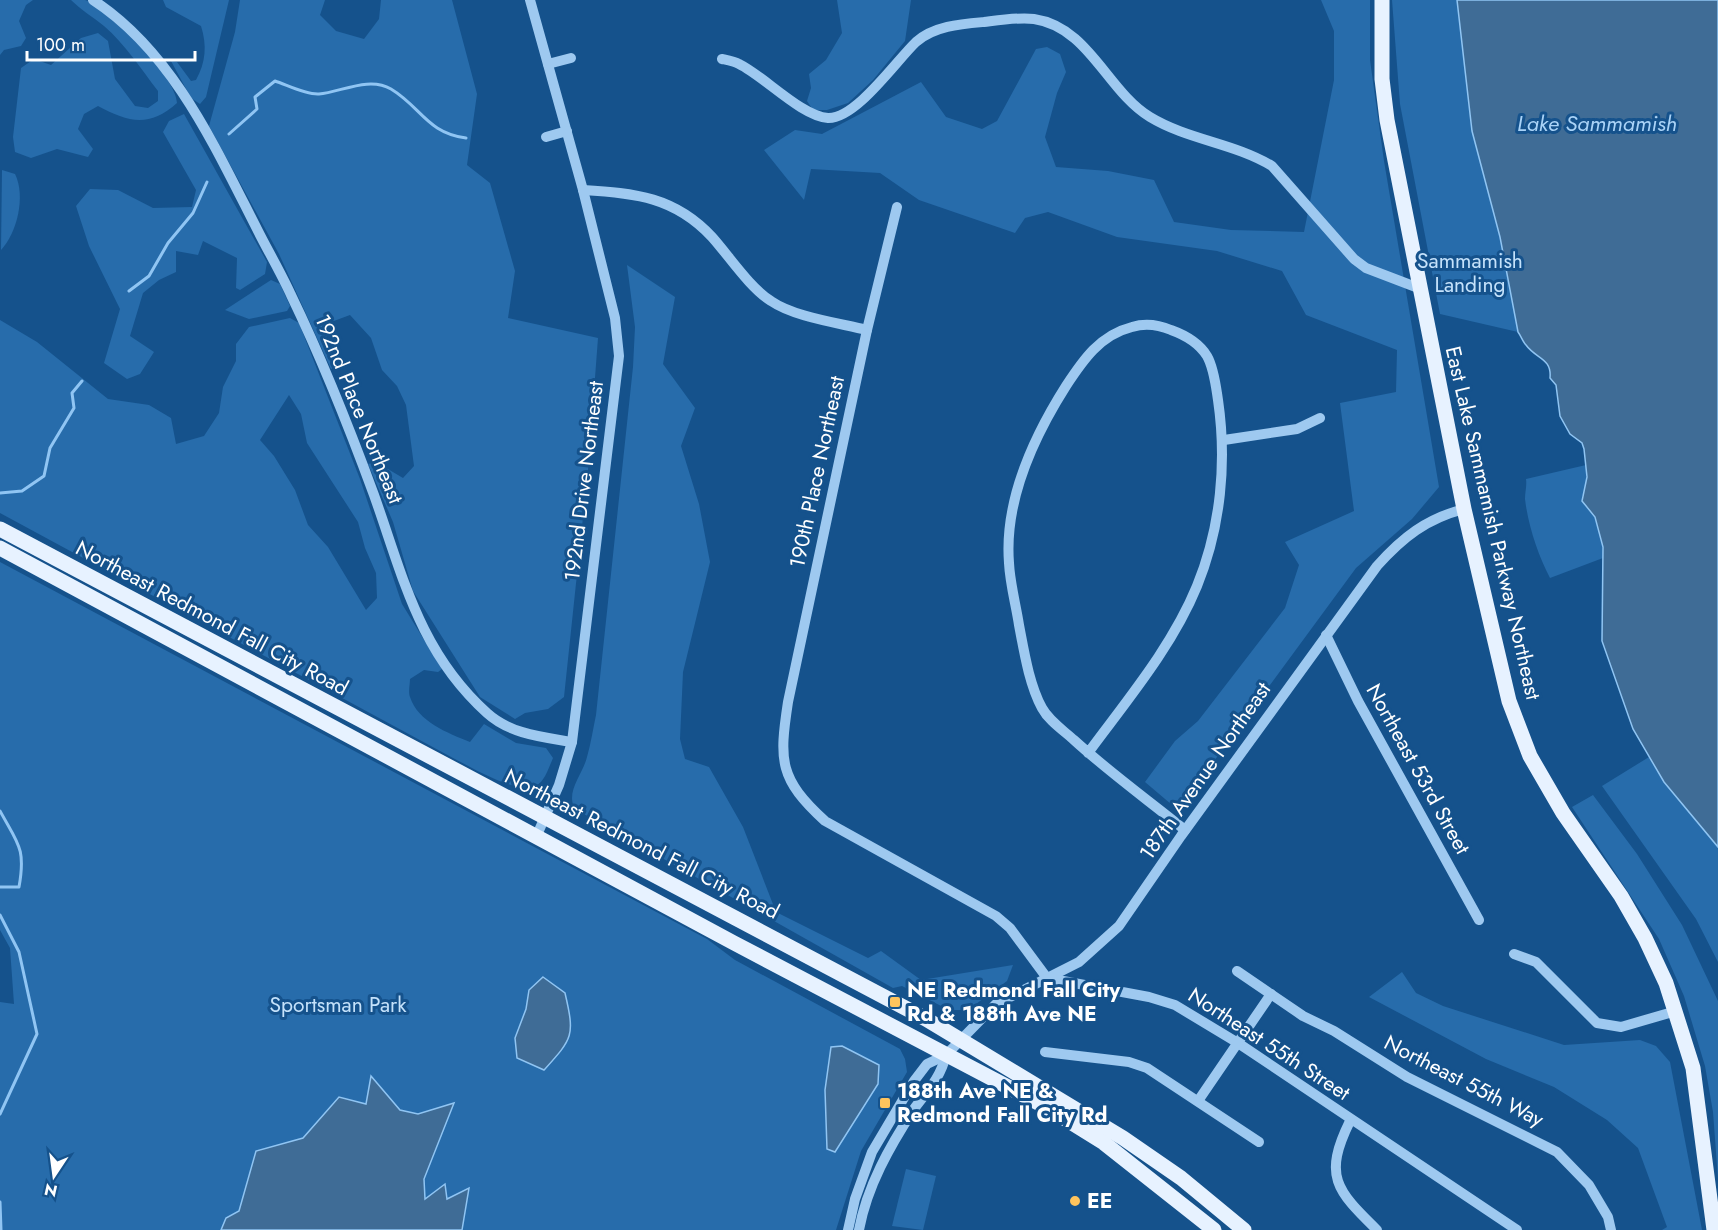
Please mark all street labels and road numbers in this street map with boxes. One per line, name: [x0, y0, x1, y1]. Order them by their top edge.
street label: 192nd Place Northeast: [307, 310, 411, 508]
street label: East Lake Sammamish Parkway Northeast: [1438, 343, 1548, 703]
street label: 190th Place Northeast: [782, 373, 852, 571]
street label: 192nd Drive Northeast: [557, 379, 611, 583]
street label: Northeast Redmond Fall City Road: [70, 533, 354, 703]
street label: 187th Avenue Northeast: [1132, 676, 1278, 866]
street label: Northeast 53rd Street: [1359, 678, 1477, 860]
street label: Northeast Redmond Fall City Road: [499, 761, 785, 927]
street label: Northeast 55th Street: [1182, 980, 1356, 1108]
street label: Northeast 55th Way: [1379, 1028, 1550, 1135]

